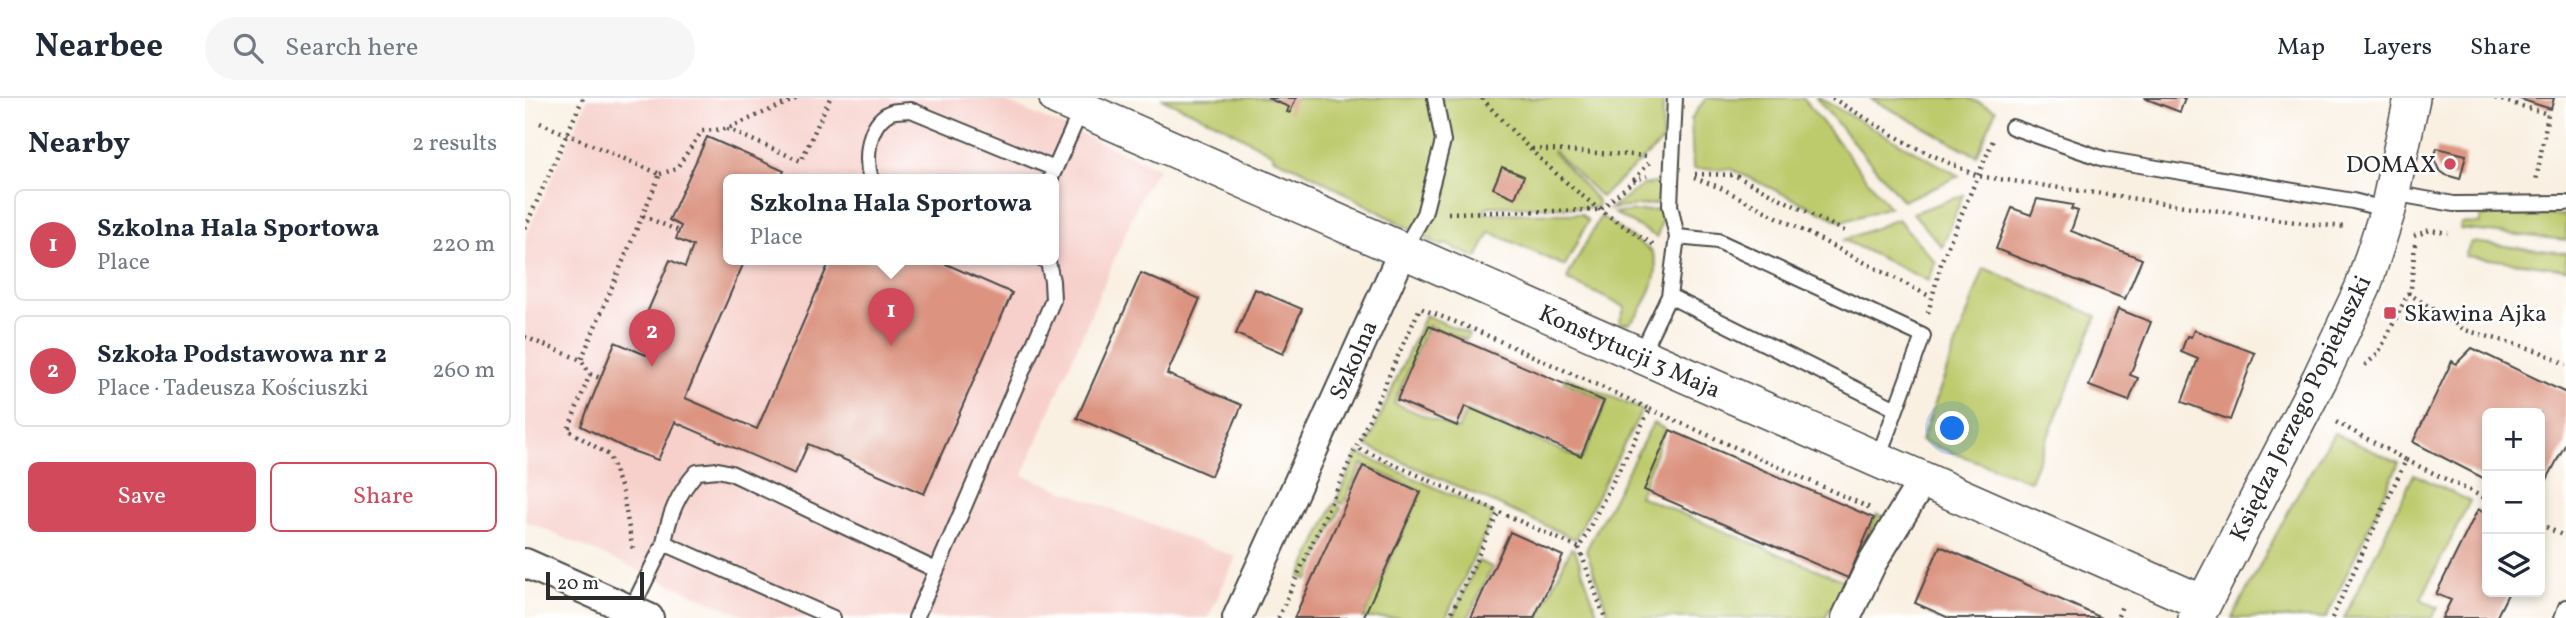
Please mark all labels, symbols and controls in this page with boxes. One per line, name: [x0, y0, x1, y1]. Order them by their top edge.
search box: [205, 17, 695, 80]
text: Nearbee: [35, 25, 163, 71]
icon: search: [229, 29, 267, 67]
text: Search here: [285, 30, 418, 66]
text: Map: [2277, 31, 2325, 65]
text: Layers: [2363, 31, 2432, 65]
text: Share: [2470, 31, 2531, 65]
text: Nearby: [28, 123, 130, 165]
text: 2 results: [412, 128, 497, 160]
place label: DOMAX: [2346, 149, 2436, 183]
marker: DOMAX: [2442, 156, 2458, 172]
popup: [723, 174, 1059, 265]
text: Szkolna Hala Sportowa: [750, 186, 1032, 222]
text: Szkolna Hala Sportowa: [97, 211, 379, 247]
text: Place: [750, 222, 803, 254]
text: 1: [48, 229, 58, 261]
text: 220 m: [432, 229, 495, 261]
text: Place: [97, 247, 150, 279]
street label: Księdza Jerzego Popiełuszki: [2223, 270, 2381, 548]
pin: 1: [868, 288, 914, 346]
street label: Konstytucji 3 Maja: [1533, 297, 1726, 408]
place label: Skawina Ajka: [2404, 298, 2547, 332]
marker: Skawina Ajka: [2382, 305, 2398, 321]
pin: 2: [629, 309, 675, 367]
street label: Szkolna: [1322, 316, 1387, 406]
text: Szkoła Podstawowa nr 2: [97, 337, 387, 373]
text: 2: [47, 355, 59, 387]
text: 260 m: [432, 355, 495, 387]
text: Place · Tadeusza Kościuszki: [97, 373, 368, 405]
map controls: [2482, 408, 2545, 597]
button: +: [2482, 408, 2545, 471]
your location: [1935, 411, 1969, 445]
button: Save: [28, 462, 256, 532]
button: Share: [270, 462, 497, 532]
button: −: [2482, 471, 2545, 534]
button: layers: [2482, 534, 2545, 597]
scale bar: [546, 569, 644, 601]
text: 20 m: [557, 571, 599, 597]

